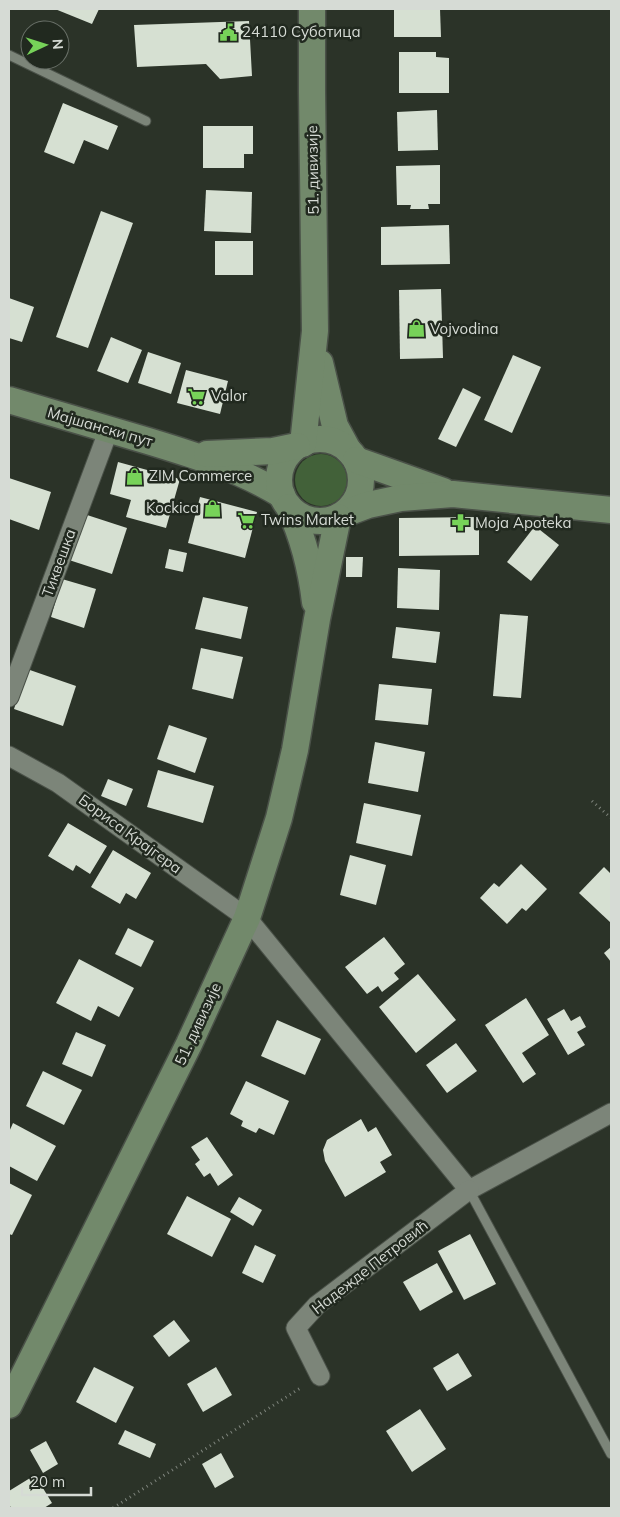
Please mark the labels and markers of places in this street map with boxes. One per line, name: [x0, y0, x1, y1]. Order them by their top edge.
public building icon: 24110 Суботица: [218, 22, 238, 42]
place label: 24110 Суботица: [242, 22, 361, 41]
shop icon: Vojvodina: [406, 319, 426, 339]
place label: Vojvodina: [430, 319, 499, 338]
supermarket icon: Valor: [187, 386, 207, 406]
place label: Valor: [211, 386, 248, 405]
shop icon: ZIM Commerce: [125, 466, 145, 486]
place label: ZIM Commerce: [149, 466, 252, 485]
place label: Kockica: [146, 498, 199, 517]
shop icon: Kockica: [203, 498, 223, 518]
supermarket icon: Twins Market: [237, 510, 257, 530]
place label: Twins Market: [261, 510, 354, 529]
pharmacy icon: Moja Apoteka: [451, 513, 471, 533]
place label: Moja Apoteka: [475, 513, 571, 532]

